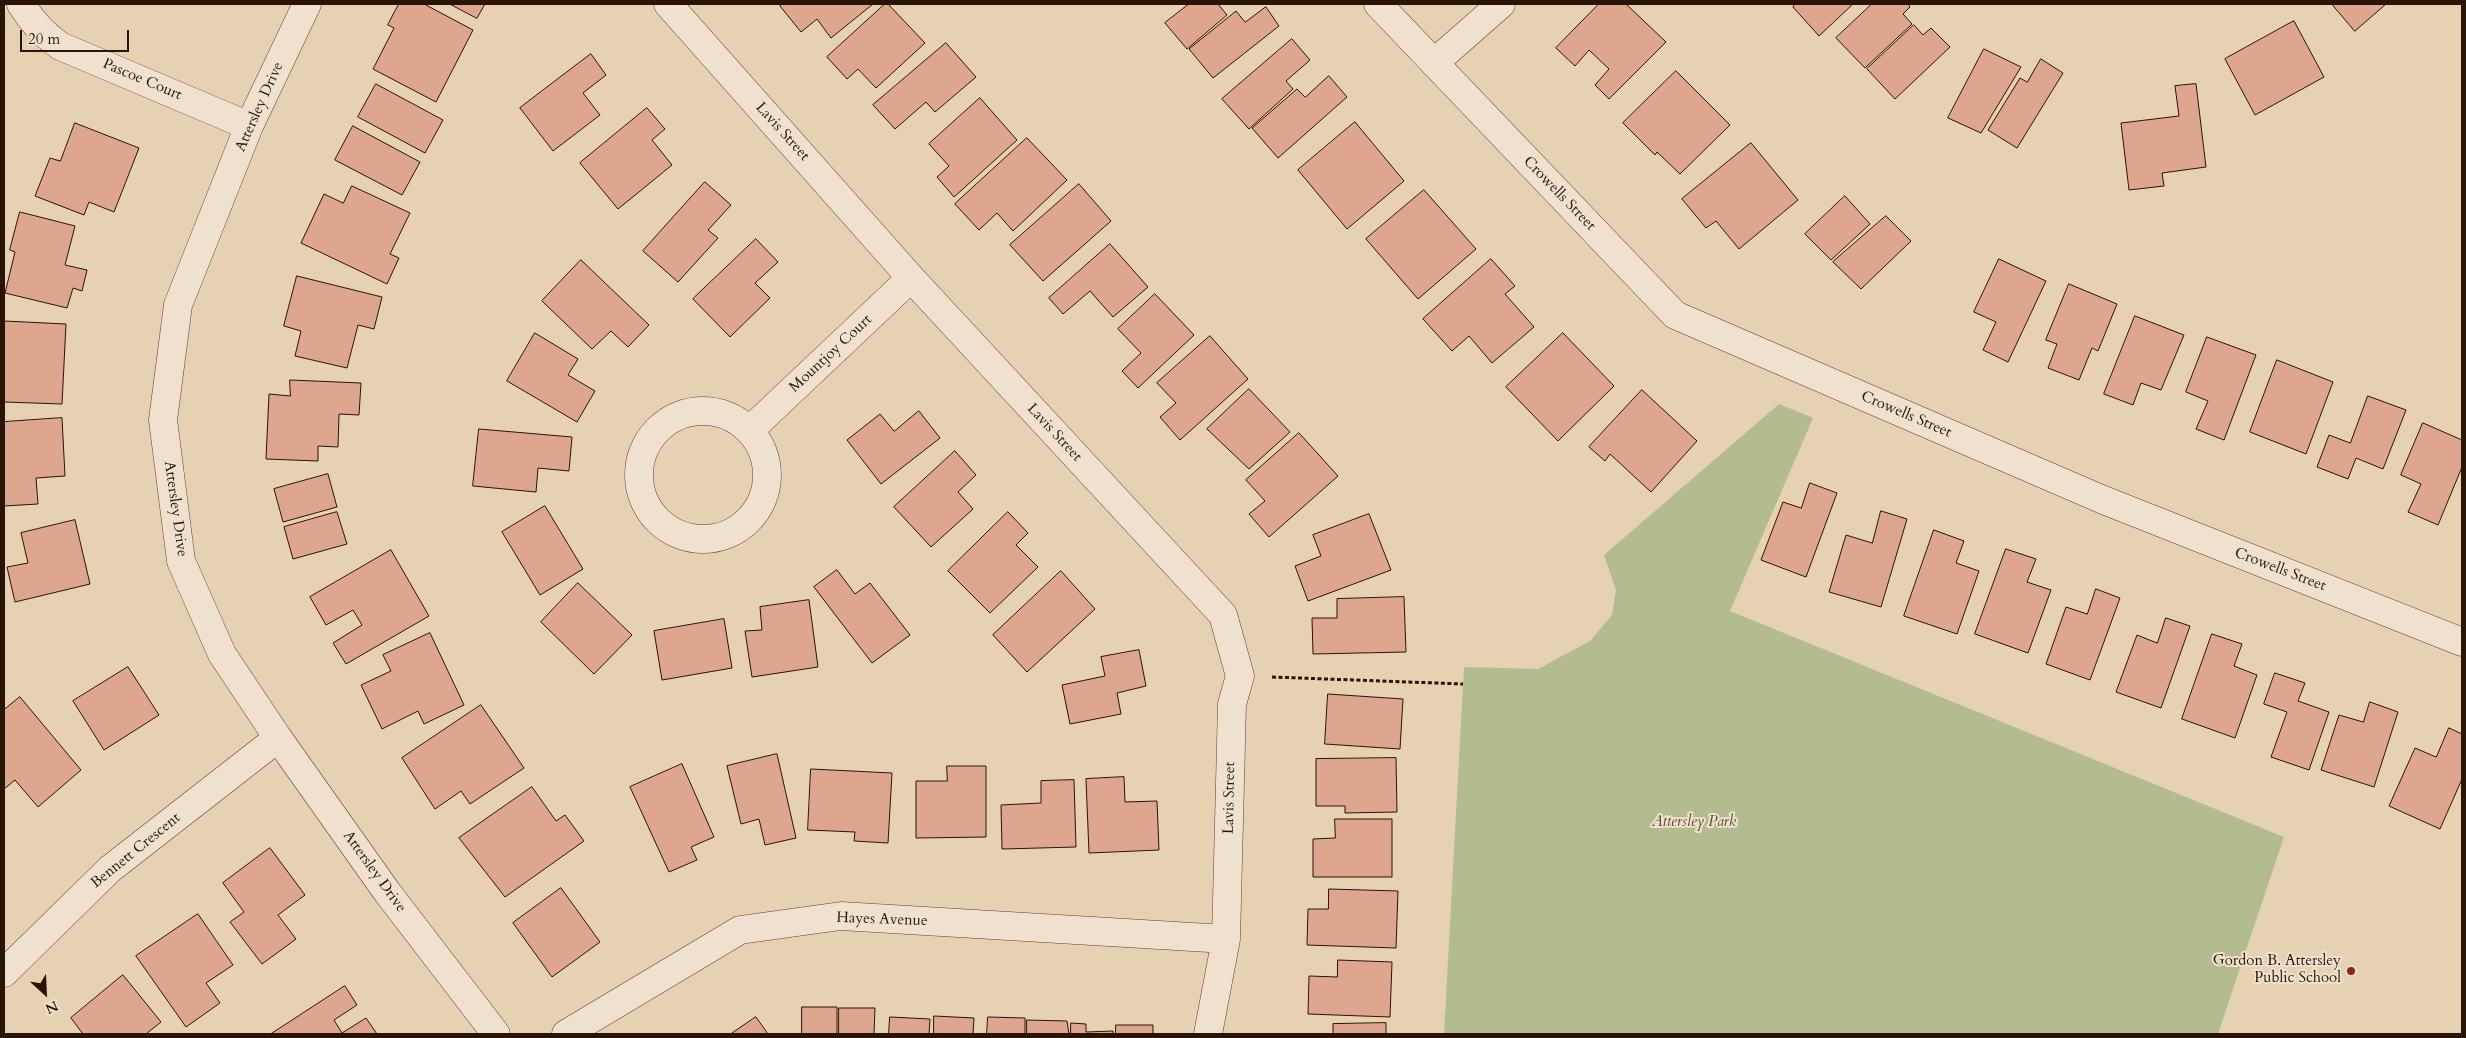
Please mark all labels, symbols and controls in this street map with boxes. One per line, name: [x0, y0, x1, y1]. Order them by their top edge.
scale bar: [22, 20, 131, 52]
text: 20 m: [28, 29, 60, 49]
street label: Pascoe Court: [100, 55, 184, 105]
street label: Attersley Drive: [232, 59, 288, 155]
street label: Lavis Street: [751, 99, 813, 165]
street label: Crowells Street: [1519, 153, 1599, 235]
street label: Mountjoy Court: [786, 311, 876, 397]
street label: Crowells Street: [1858, 388, 1954, 442]
street label: Lavis Street: [1023, 400, 1085, 466]
street label: Attersley Drive: [159, 460, 191, 558]
street label: Crowells Street: [2232, 544, 2328, 596]
street label: Lavis Street: [1220, 762, 1240, 834]
street label: Bennett Crescent: [88, 809, 184, 893]
park label: Attersley Park: [1652, 814, 1736, 832]
street label: Attersley Drive: [338, 828, 410, 916]
street label: Hayes Avenue: [836, 909, 928, 931]
place label: Gordon B. Attersley Public School: [2213, 953, 2341, 988]
marker: Gordon B. Attersley Public School: [2345, 965, 2357, 977]
north arrow: [20, 968, 70, 1018]
text: N: [42, 996, 61, 1018]

